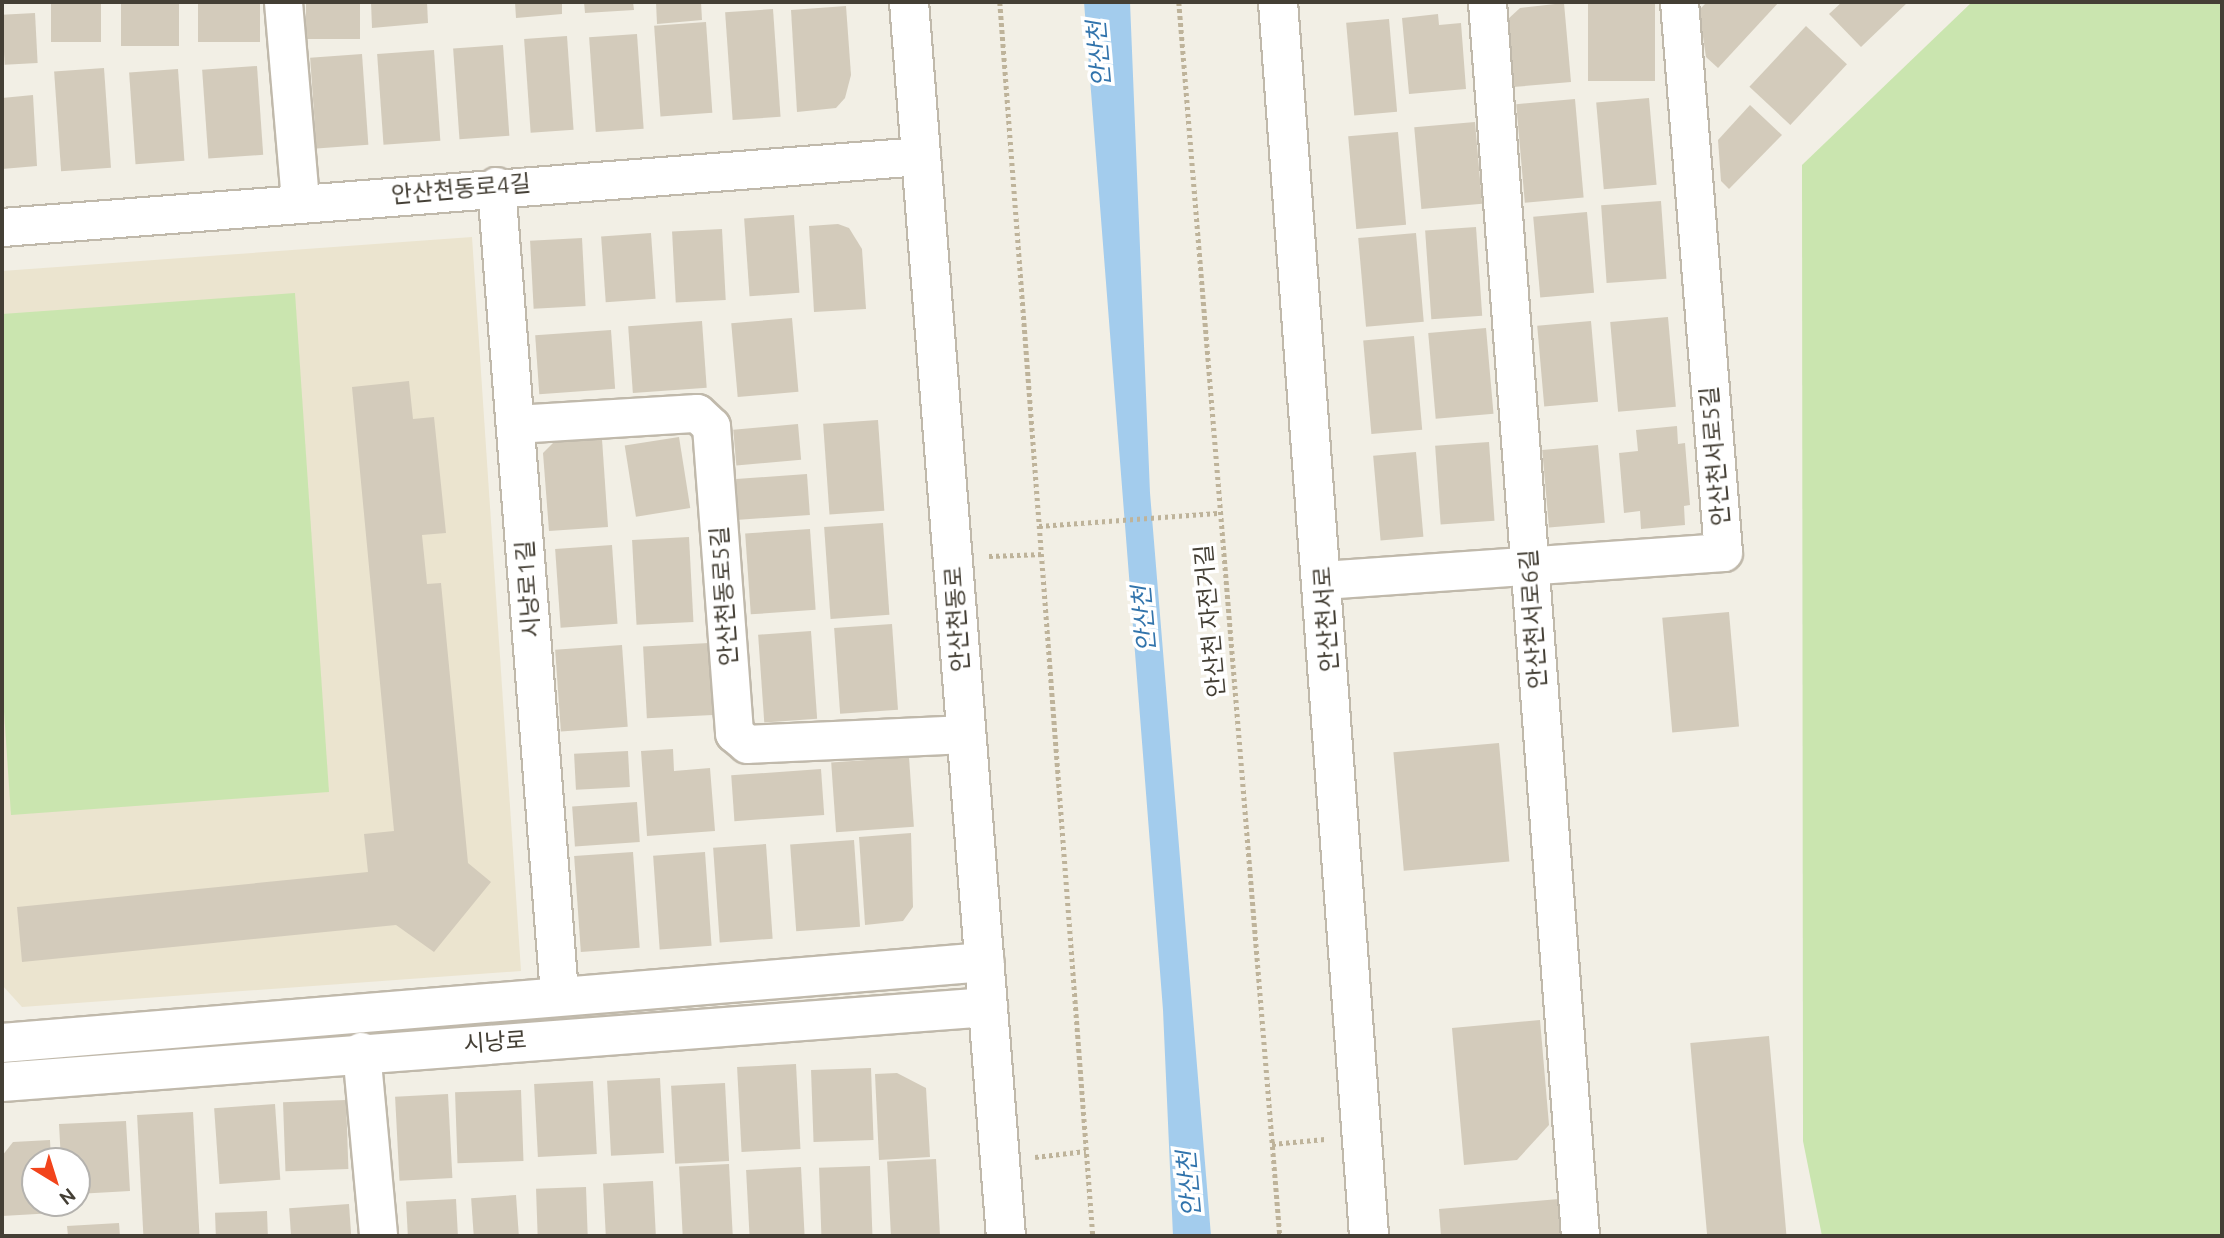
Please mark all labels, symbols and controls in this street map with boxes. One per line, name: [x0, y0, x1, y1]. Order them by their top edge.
water label: 안산천: [1082, 20, 1116, 88]
street label: 안산천동로4길: [390, 169, 532, 209]
street label: 안산천서로5길: [1695, 385, 1735, 527]
street label: 안산천동로5길: [705, 525, 743, 667]
street label: 시낭로1길: [511, 539, 545, 639]
street label: 안산천 자전거길: [1190, 543, 1230, 699]
street label: 안산천서로6길: [1514, 548, 1552, 690]
street label: 안산천동로: [940, 565, 974, 673]
street label: 안산천서로: [1309, 565, 1343, 673]
water label: 안산천: [1127, 585, 1161, 653]
street label: 시낭로: [462, 1026, 528, 1058]
north arrow: [21, 1147, 91, 1217]
water label: 안산천: [1172, 1150, 1206, 1218]
text: N: [55, 1184, 80, 1210]

